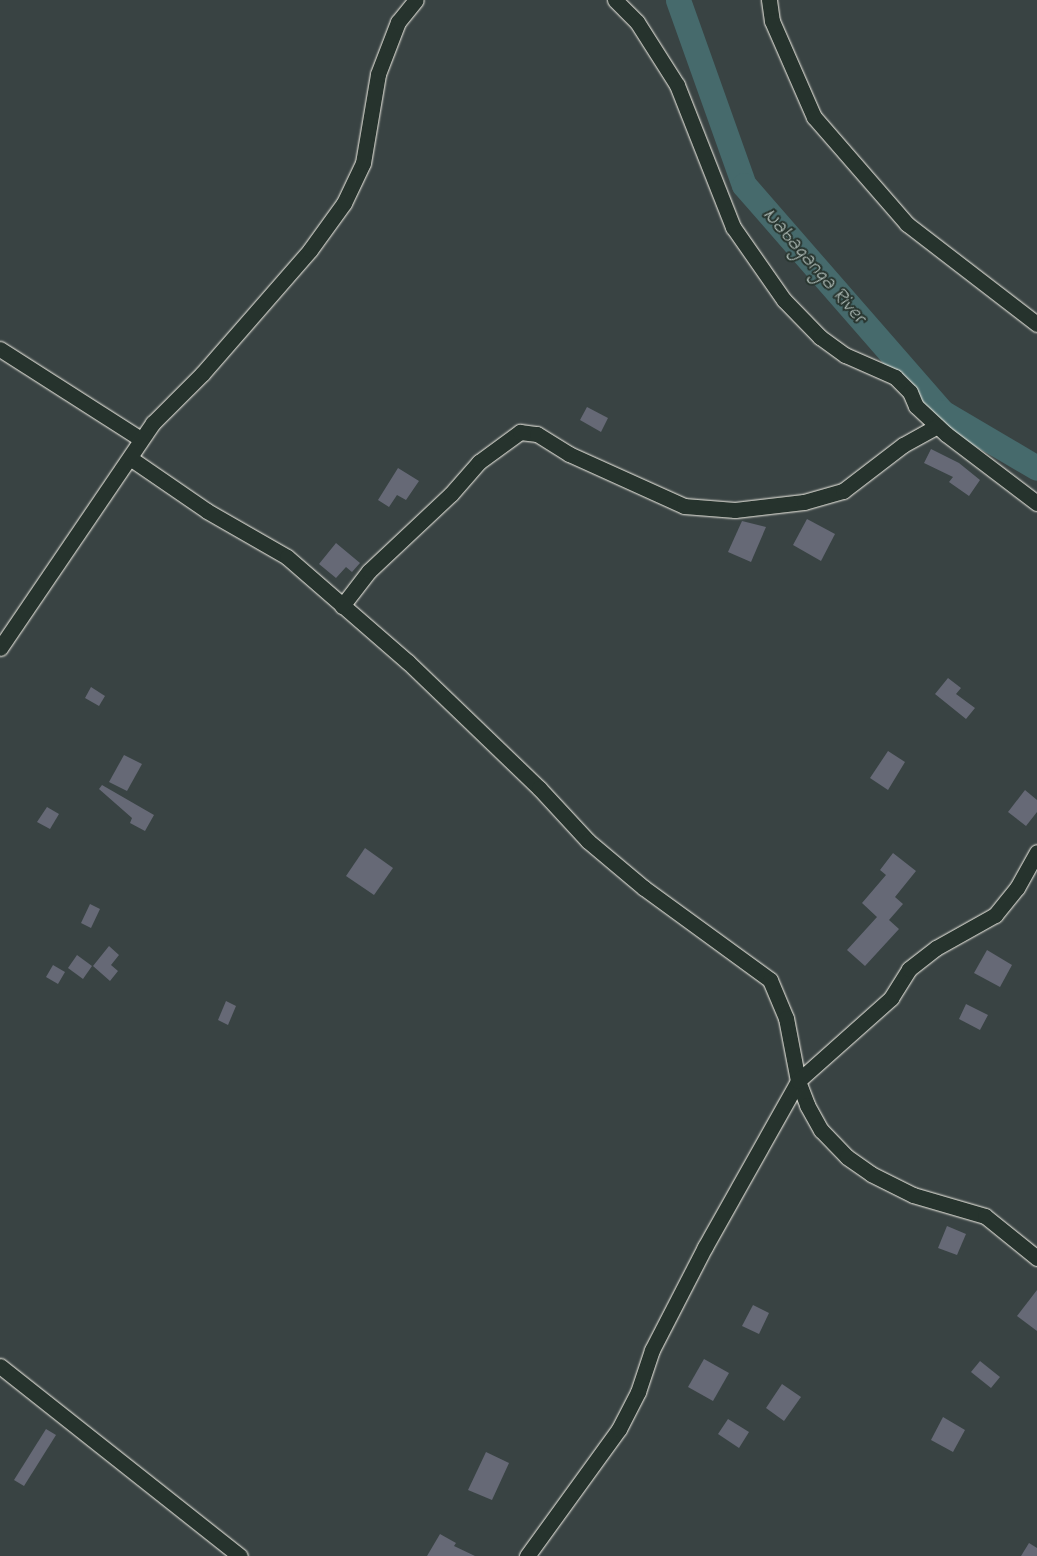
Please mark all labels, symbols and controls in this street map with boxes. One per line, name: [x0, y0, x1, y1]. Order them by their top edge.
water label: Nabaganga River: [757, 203, 871, 329]

